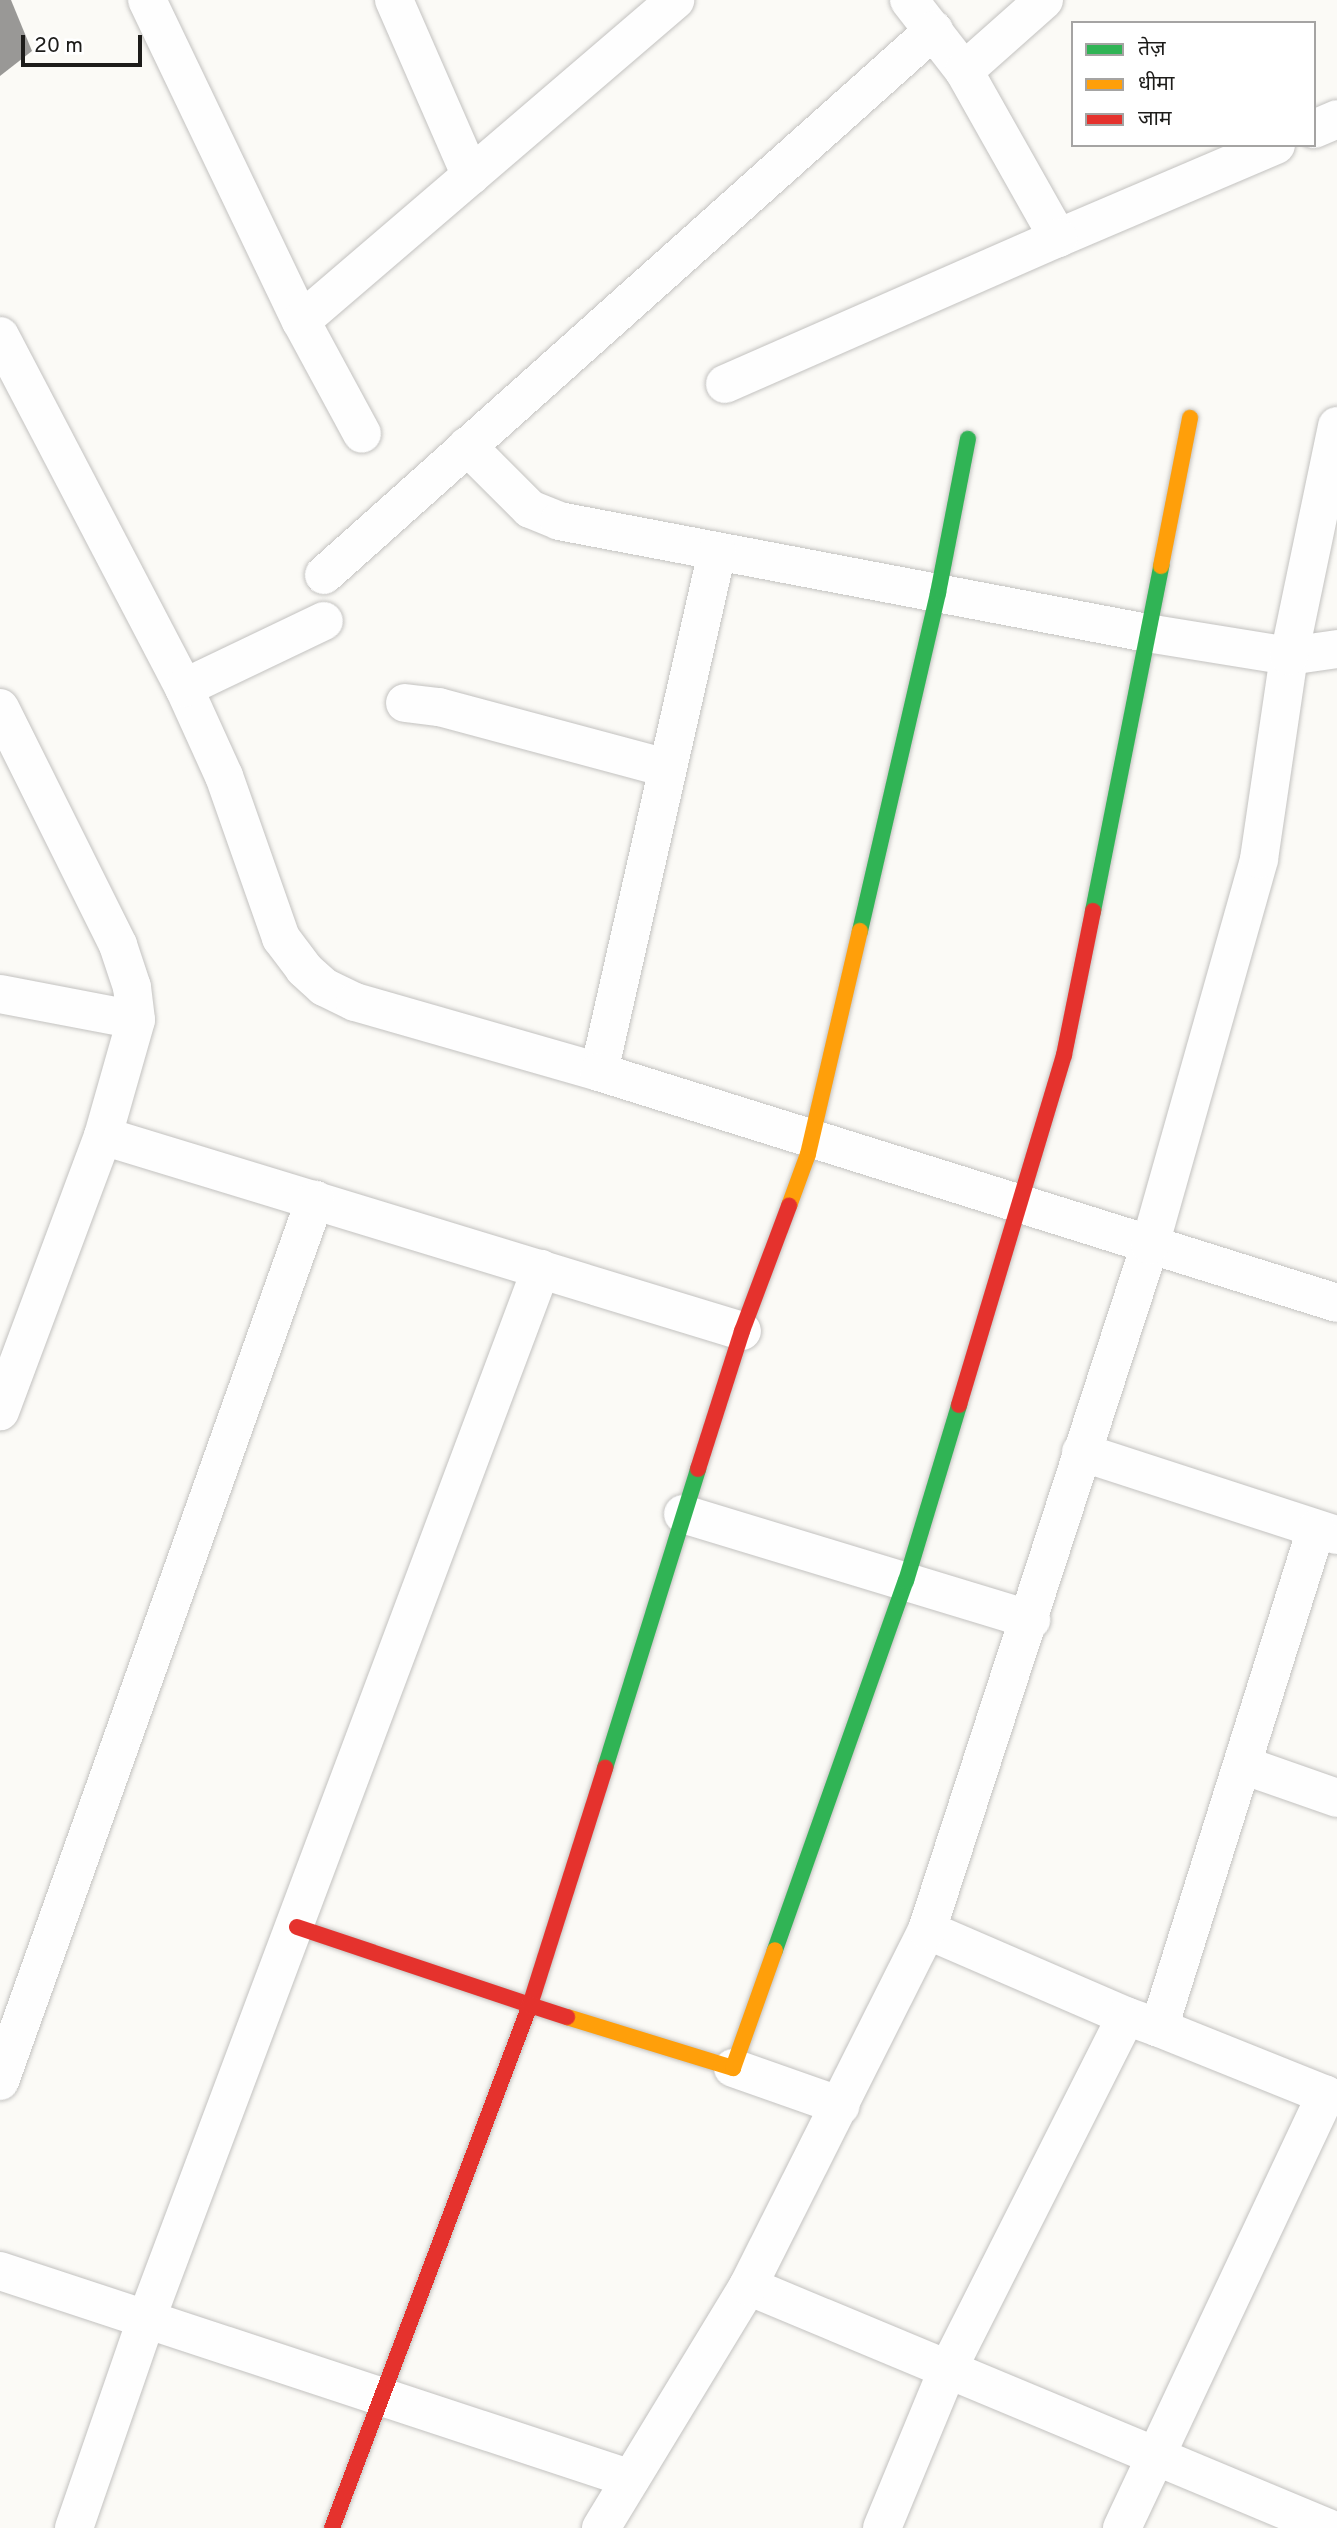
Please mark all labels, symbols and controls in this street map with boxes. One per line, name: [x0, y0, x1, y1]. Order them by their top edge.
scale bar: [24, 21, 145, 65]
legend: [1071, 21, 1316, 147]
text: 20 m: [34, 33, 83, 60]
text: तेज़: [1138, 36, 1166, 63]
text: धीमा: [1138, 71, 1174, 98]
text: जाम: [1138, 106, 1172, 133]

